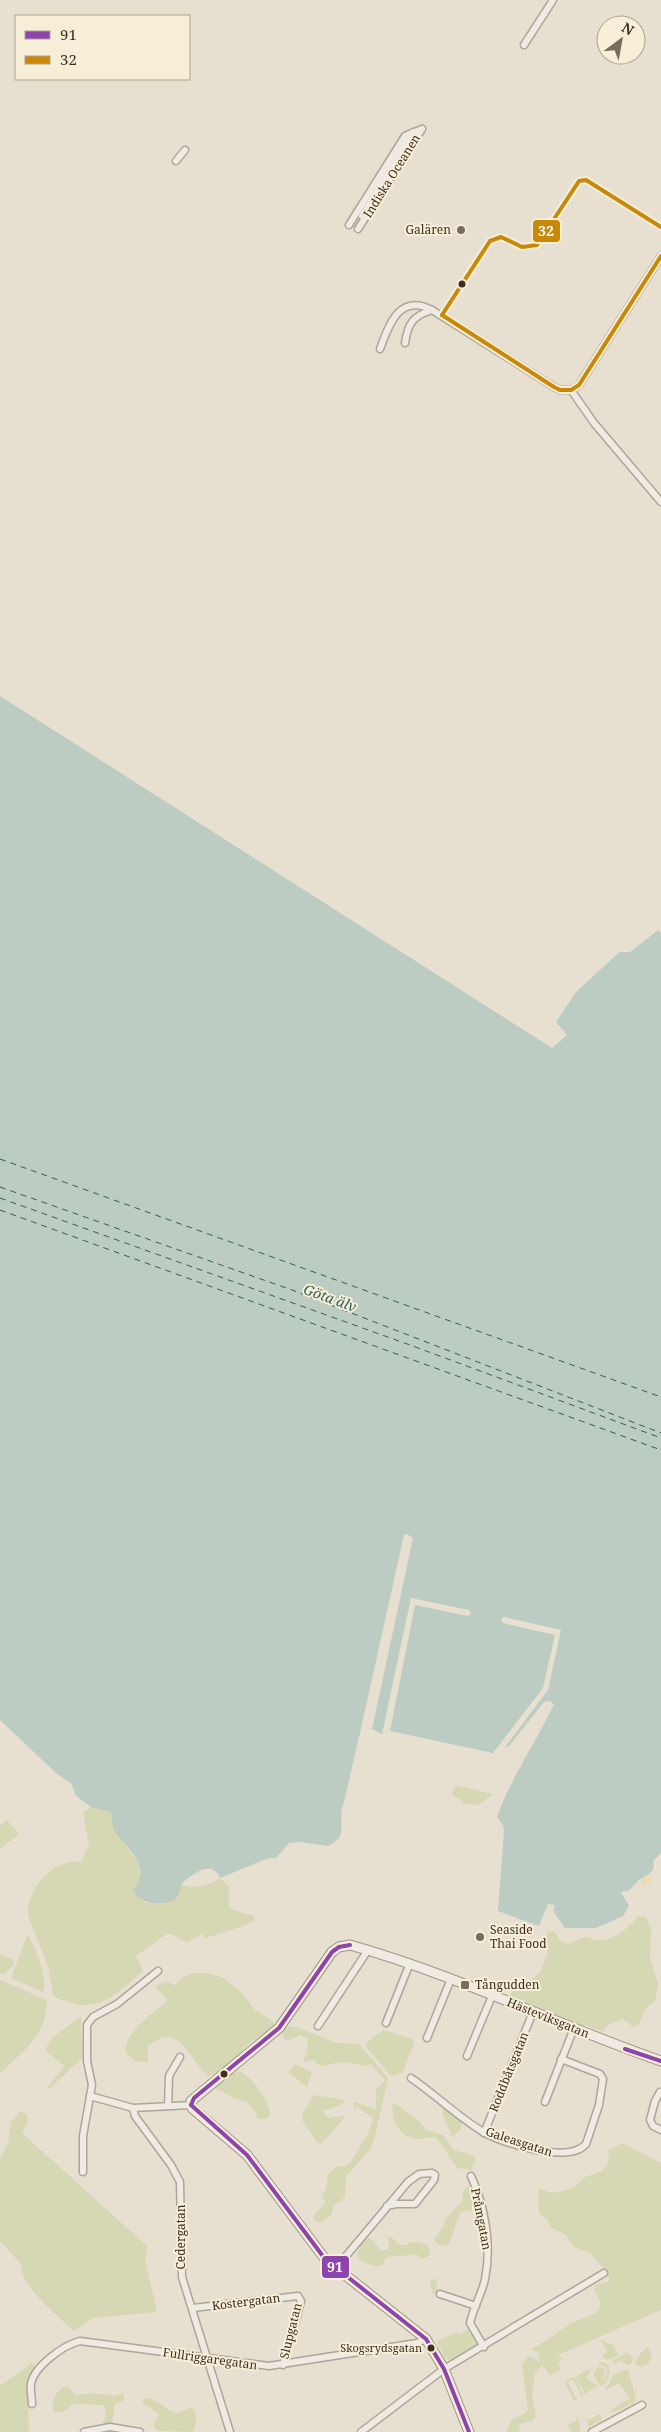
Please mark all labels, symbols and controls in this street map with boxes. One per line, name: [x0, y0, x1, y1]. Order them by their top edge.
legend: [15, 15, 190, 80]
north arrow: [596, 15, 646, 65]
text: N: [618, 18, 638, 40]
text: 91: [60, 24, 77, 44]
text: 32: [60, 49, 77, 69]
street label: Indiska Oceanen: [359, 130, 424, 221]
line badge: 32: [532, 219, 561, 243]
place label: Galären: [405, 221, 451, 238]
text: 32: [538, 221, 554, 240]
marker: Galären: [455, 224, 467, 236]
unlabelled marker: [457, 279, 467, 289]
water label: Göta älv: [301, 1279, 360, 1316]
place label: Seaside Thai Food: [490, 1921, 547, 1952]
marker: Seaside Thai Food: [474, 1931, 486, 1943]
place label: Tångudden: [475, 1976, 540, 1993]
marker: Tångudden: [459, 1979, 471, 1991]
street label: Hästeviksgatan: [504, 1993, 592, 2042]
street label: Roddbåtsgatan: [485, 2029, 532, 2115]
unlabelled marker: [219, 2069, 229, 2079]
street label: Galeasgatan: [483, 2123, 555, 2160]
street label: Pråmgatan: [467, 2187, 496, 2252]
street label: Cedergatan: [172, 2204, 189, 2270]
line badge: 91: [321, 2255, 350, 2279]
text: 91: [327, 2257, 343, 2276]
street label: Kostergatan: [211, 2289, 281, 2314]
street label: Slupgatan: [275, 2301, 306, 2361]
place label: Skogsrydsgatan: [340, 2340, 422, 2355]
street label: Fullriggaregatan: [162, 2343, 259, 2374]
marker: Skogsrydsgatan: [426, 2343, 436, 2353]

